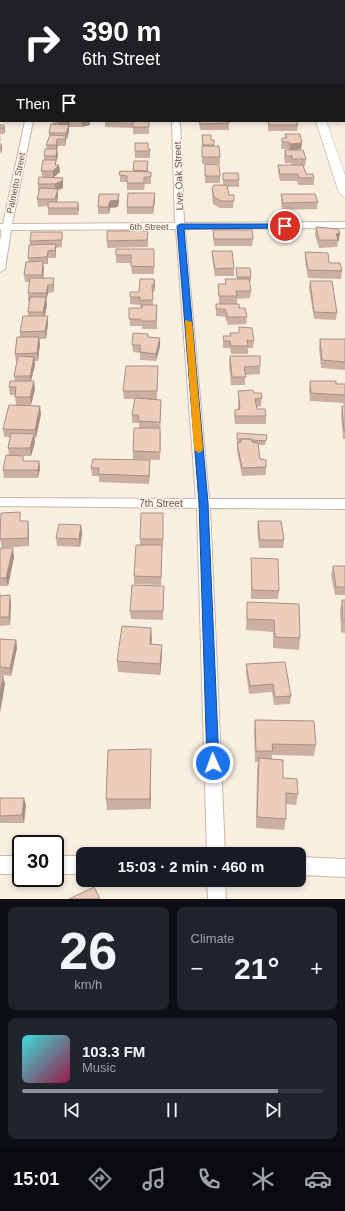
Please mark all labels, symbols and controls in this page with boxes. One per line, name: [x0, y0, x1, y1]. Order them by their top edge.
icon: right: [16, 16, 68, 68]
text: 390 m: [82, 16, 161, 47]
text: 6th Street: [82, 49, 160, 69]
icon: arrive: [58, 92, 80, 114]
text: Then: [16, 95, 50, 112]
street label: Live Oak Street: [172, 141, 185, 211]
street label: Palmetto Street: [5, 151, 27, 214]
pin: [268, 209, 302, 243]
icon: arrive: [274, 215, 296, 237]
street label: 6th Street: [129, 222, 169, 232]
street label: 7th Street: [139, 498, 183, 509]
position arrow: [192, 742, 234, 784]
speed limit sign: 30: [12, 835, 64, 887]
text: 15:03 · 2 min · 460 m: [118, 858, 264, 875]
text: 26: [59, 922, 117, 980]
text: Climate: [191, 931, 235, 946]
text: 21°: [234, 952, 279, 985]
text: −: [191, 956, 203, 981]
text: +: [310, 956, 323, 981]
text: km/h: [74, 977, 102, 992]
text: 103.3 FM: [82, 1043, 145, 1060]
text: Music: [82, 1060, 116, 1075]
icon: previous: [61, 1099, 83, 1121]
icon: pause: [161, 1099, 183, 1121]
icon: next: [262, 1099, 284, 1121]
icon: directions: [86, 1165, 114, 1193]
icon: music: [140, 1165, 168, 1193]
icon: phone: [195, 1165, 223, 1193]
icon: climate: [249, 1165, 277, 1193]
icon: car: [304, 1165, 332, 1193]
text: 15:01: [13, 1169, 59, 1189]

